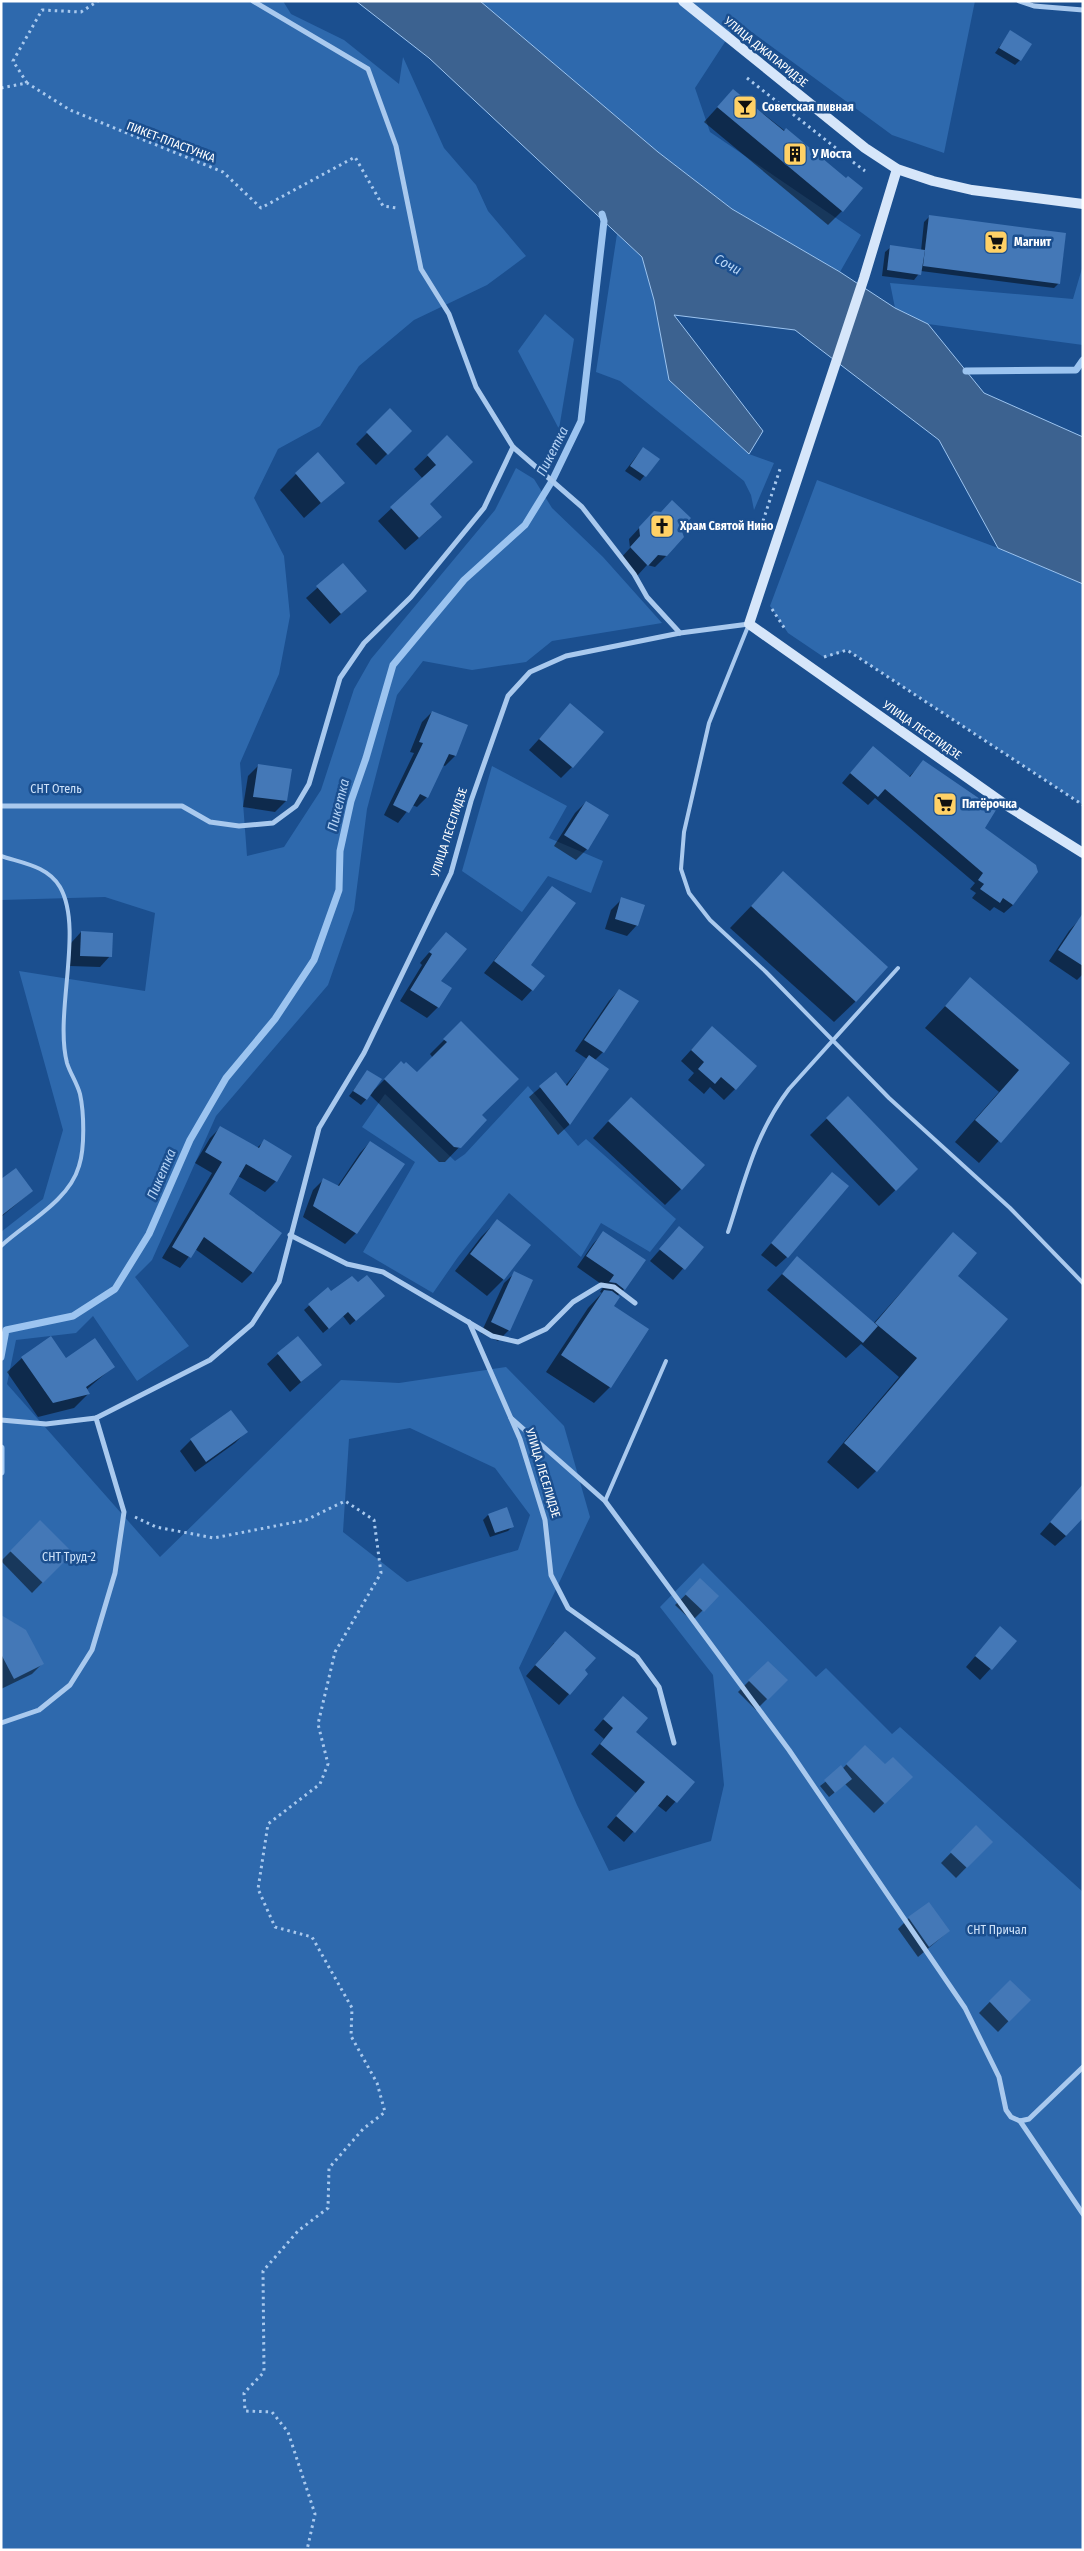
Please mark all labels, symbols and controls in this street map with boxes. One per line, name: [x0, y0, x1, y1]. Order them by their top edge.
street label: УЛИЦА ДЖАПАРИДЗЕ: [721, 13, 811, 90]
bar icon: Советская пивная: [732, 94, 758, 120]
place label: Советская пивная: [762, 100, 854, 114]
street label: ПИКЕТ-ПЛАСТУНКА: [125, 119, 218, 166]
building icon: У Моста: [782, 141, 808, 167]
place label: У Моста: [811, 147, 852, 161]
supermarket icon: Магнит: [983, 229, 1009, 255]
place label: Магнит: [1014, 235, 1052, 249]
water label: Сочи: [711, 250, 744, 279]
water label: Пикетка: [533, 423, 572, 479]
church icon: Храм Святой Нино: [649, 513, 675, 539]
place label: Храм Святой Нино: [679, 519, 774, 533]
street label: УЛИЦА ЛЕСЕЛИДЗЕ: [879, 697, 964, 763]
water label: Пикетка: [324, 777, 353, 833]
park label: СНТ Отель: [30, 782, 82, 796]
street label: УЛИЦА ЛЕСЕЛИДЗЕ: [428, 785, 470, 879]
supermarket icon: Пятёрочка: [932, 791, 958, 817]
place label: Пятёрочка: [962, 797, 1017, 811]
water label: Пикетка: [143, 1146, 180, 1202]
street label: УЛИЦА ЛЕСЕЛИДЗЕ: [522, 1426, 563, 1520]
park label: СНТ Труд-2: [42, 1550, 96, 1564]
park label: СНТ Причал: [967, 1923, 1027, 1937]

